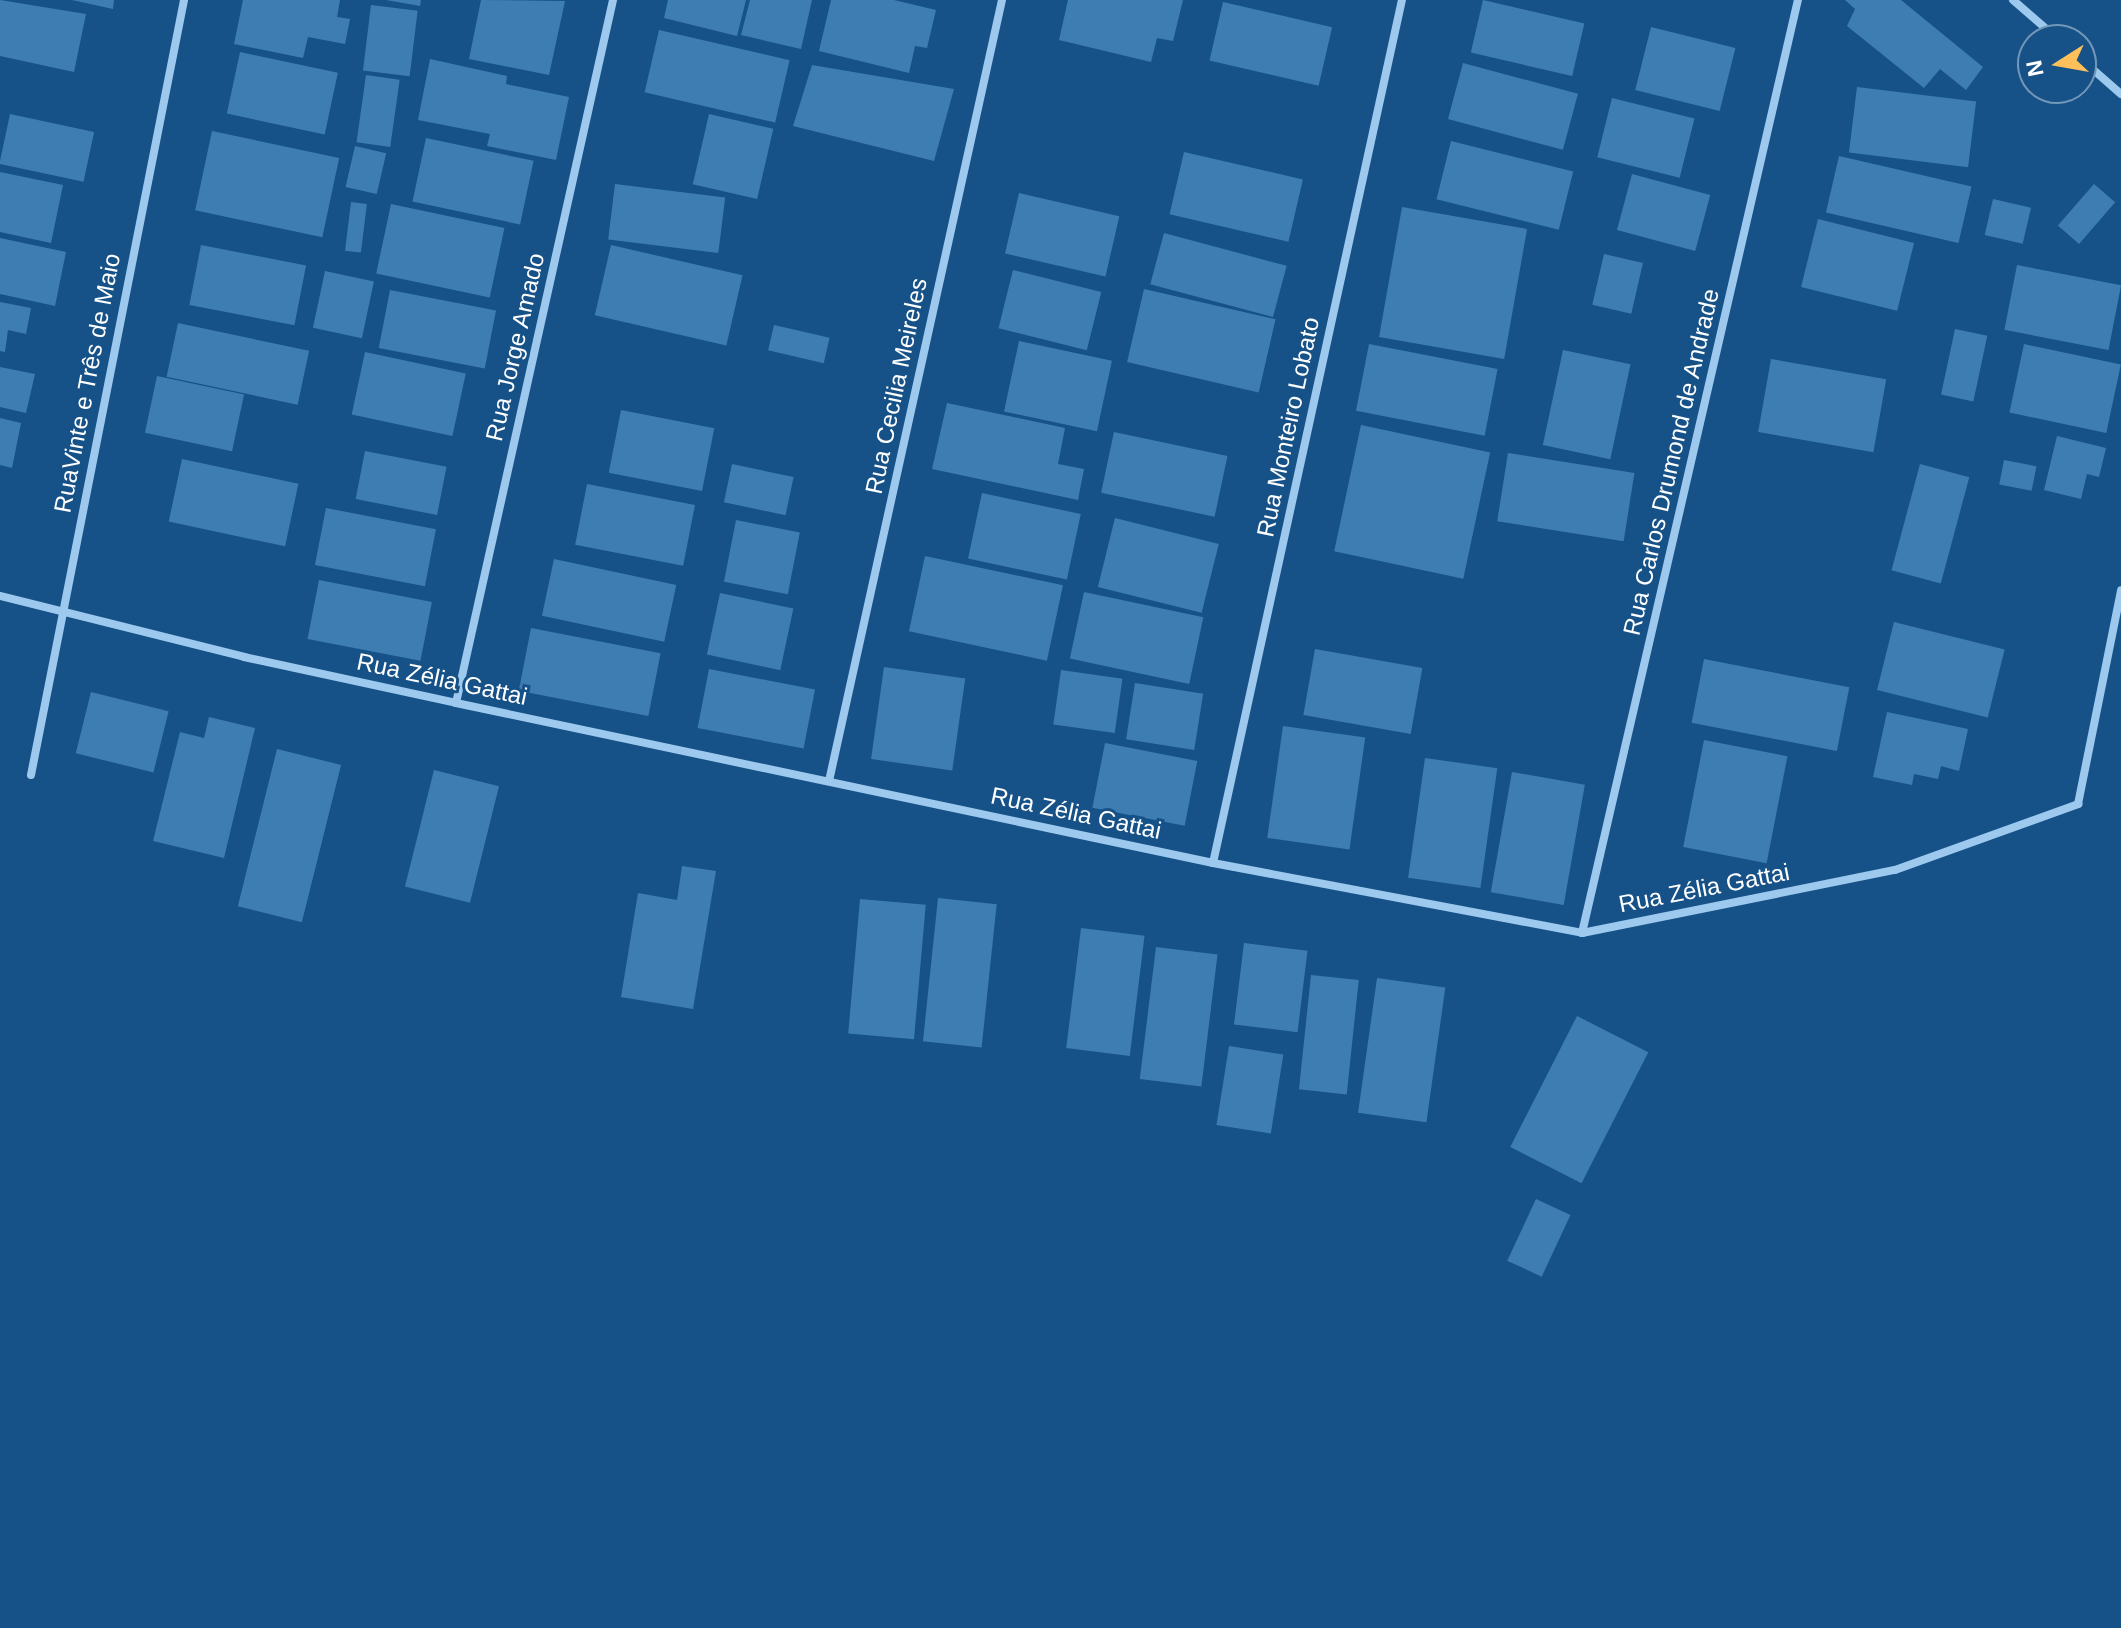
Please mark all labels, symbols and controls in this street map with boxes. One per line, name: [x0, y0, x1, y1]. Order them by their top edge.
north arrow: [2017, 24, 2097, 104]
text: N: [2021, 58, 2049, 78]
street label: Rua Jorge Amado: [479, 250, 551, 444]
street label: RuaVinte e Três de Maio: [48, 251, 126, 515]
street label: Rua Cecilia Meireles: [859, 275, 933, 497]
street label: Rua Carlos Drumond de Andrade: [1617, 285, 1725, 639]
street label: Rua Monteiro Lobato: [1251, 314, 1325, 540]
street label: Rua Zélia Gattai: [354, 647, 530, 711]
street label: Rua Zélia Gattai: [988, 781, 1164, 845]
street label: Rua Zélia Gattai: [1616, 857, 1792, 919]

